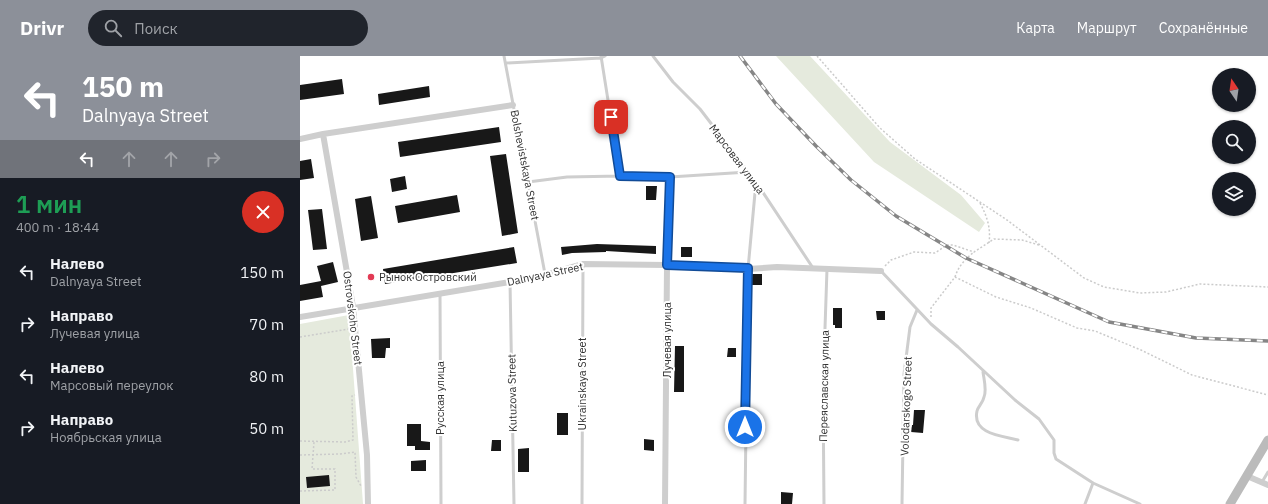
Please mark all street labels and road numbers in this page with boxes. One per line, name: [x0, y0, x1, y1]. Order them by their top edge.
street label: Bolshevistskaya Street: [507, 109, 543, 221]
street label: Марсовая улица: [706, 121, 768, 197]
street label: Dalnyaya Street: [506, 259, 585, 289]
street label: Ostrovskoho Street: [340, 270, 366, 366]
street label: Лучевая улица: [660, 302, 674, 378]
street label: Переяславская улица: [816, 330, 832, 442]
street label: Ukrainskaya Street: [575, 337, 589, 431]
street label: Kutuzova Street: [504, 354, 520, 432]
street label: Volodarskogo Street: [897, 356, 915, 456]
street label: Русская улица: [433, 361, 447, 435]

